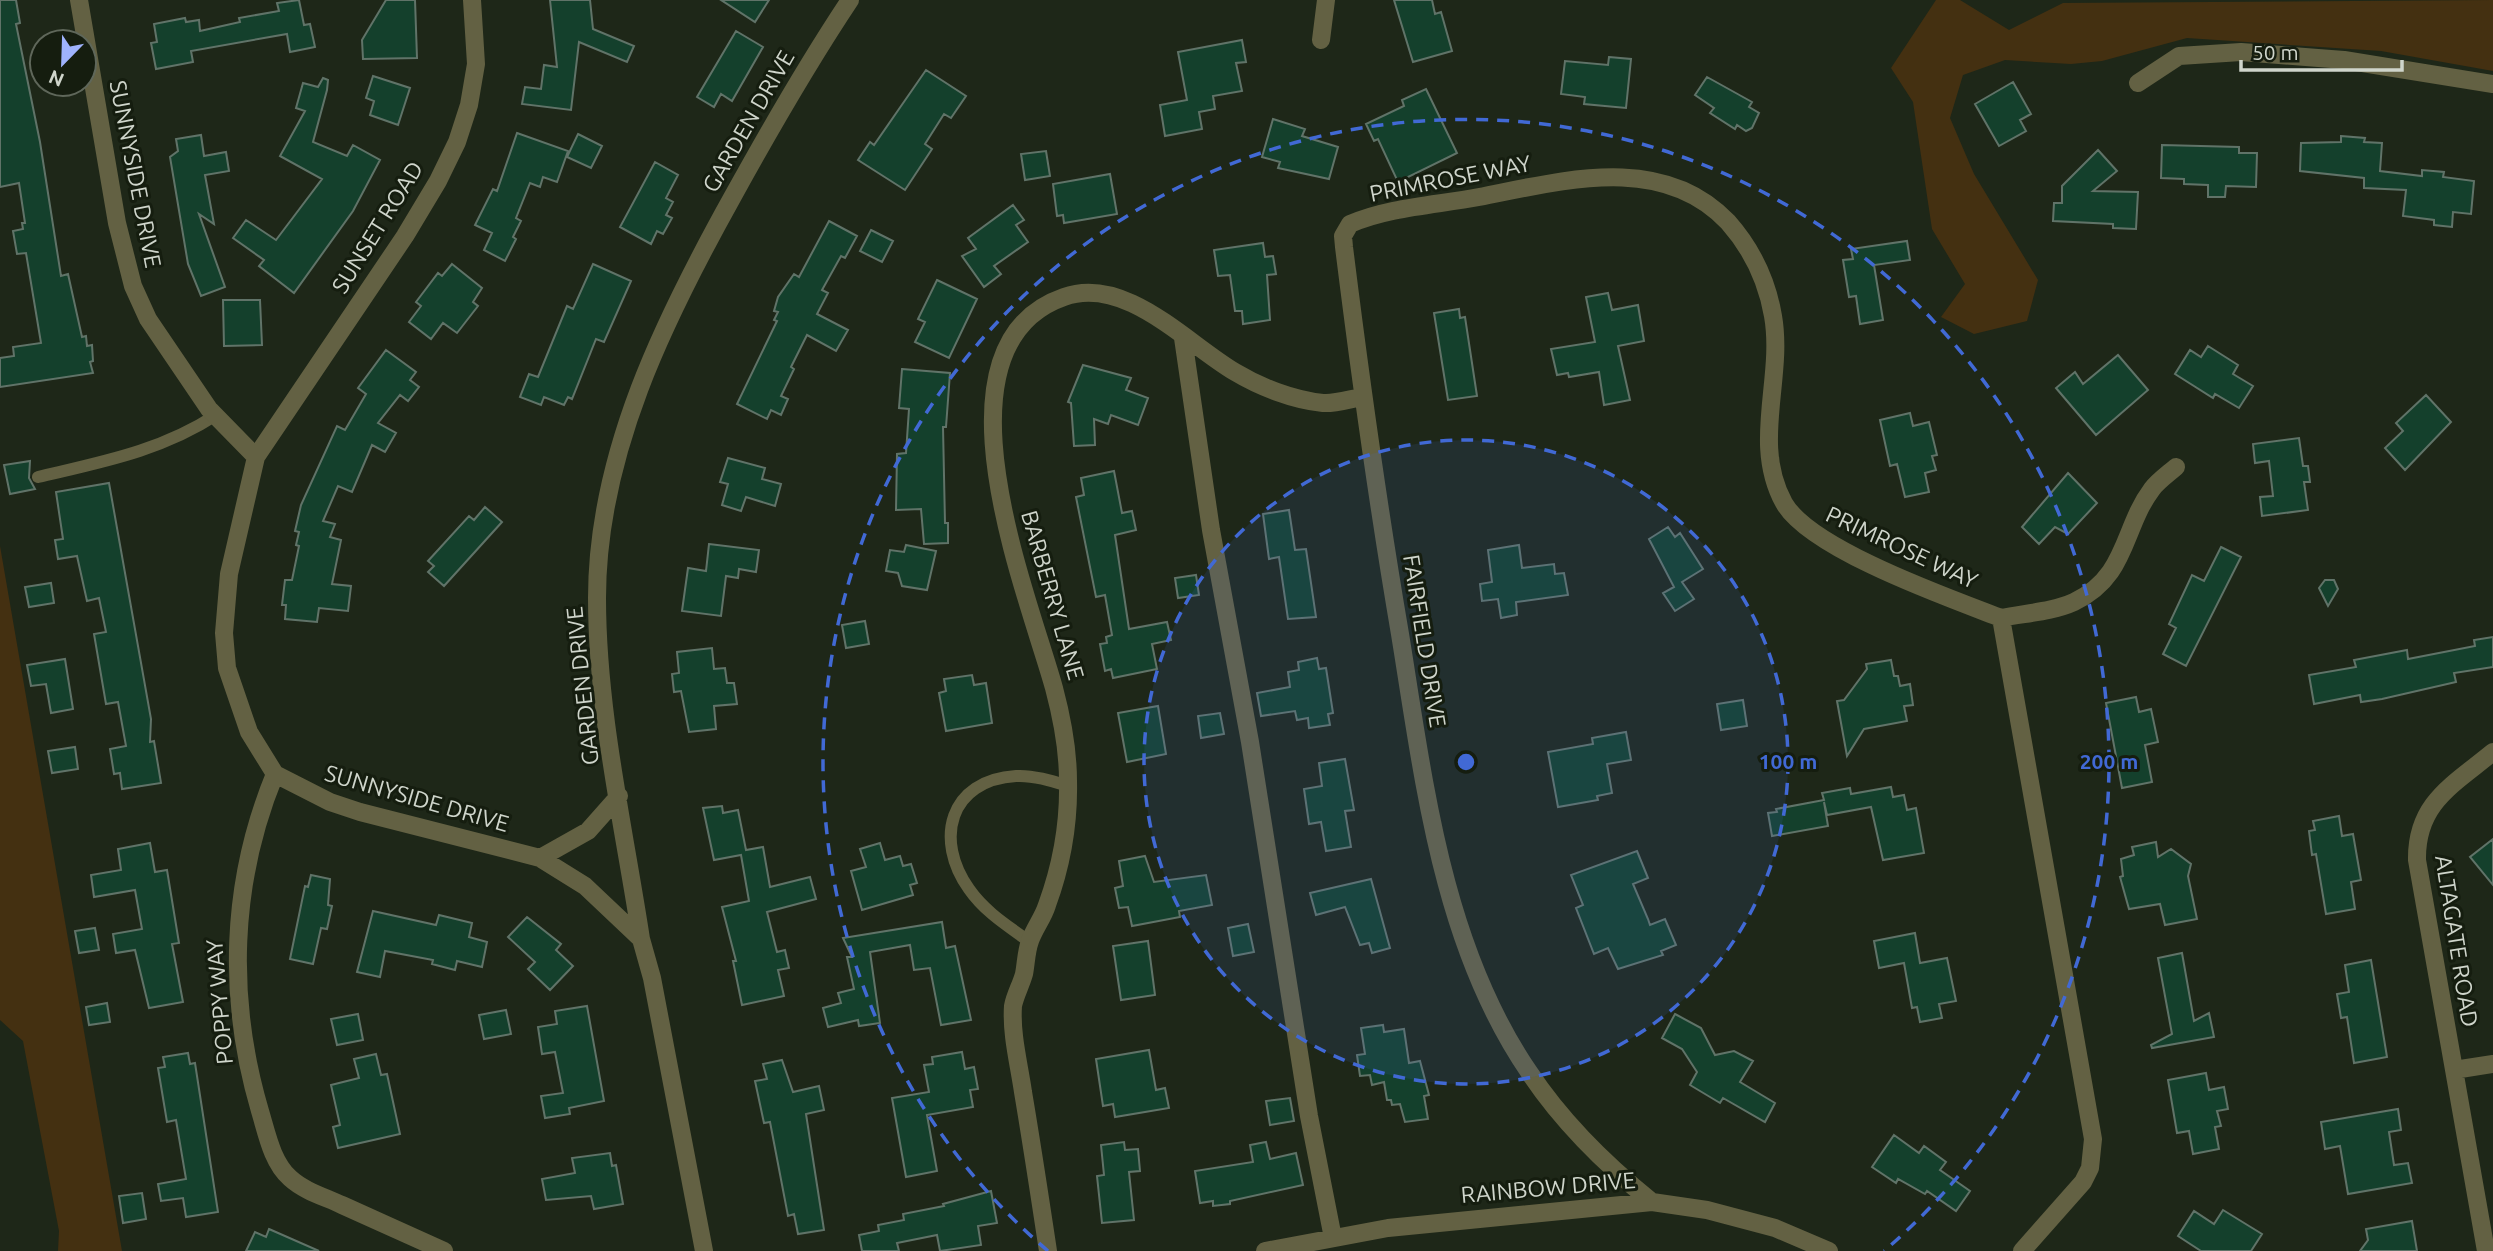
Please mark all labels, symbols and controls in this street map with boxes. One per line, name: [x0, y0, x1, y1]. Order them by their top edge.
north arrow: [28, 28, 98, 98]
scale bar: [2241, 28, 2402, 72]
text: 50 m: [2252, 40, 2299, 64]
street label: GARDEN DRIVE: [697, 46, 799, 196]
text: N: [46, 66, 67, 92]
street label: SUNNYSIDE DRIVE: [106, 78, 166, 270]
street label: PRIMROSE WAY: [1367, 150, 1534, 206]
street label: SUNSET ROAD: [327, 157, 427, 297]
street label: PRIMROSE WAY: [1822, 501, 1982, 593]
street label: BARBERRY LANE: [1017, 507, 1089, 683]
street label: FAIRFIELD DRIVE: [1399, 553, 1451, 729]
street label: GARDEN DRIVE: [561, 605, 603, 767]
text: 100 m: [1759, 749, 1817, 773]
text: 200 m: [2080, 749, 2138, 773]
centre of rings: [1454, 750, 1478, 774]
street label: SUNNYSIDE DRIVE: [322, 760, 512, 836]
street label: ALTAGATE ROAD: [2431, 853, 2483, 1029]
street label: POPPY WAY: [201, 938, 237, 1066]
street label: RAINBOW DRIVE: [1460, 1167, 1636, 1207]

